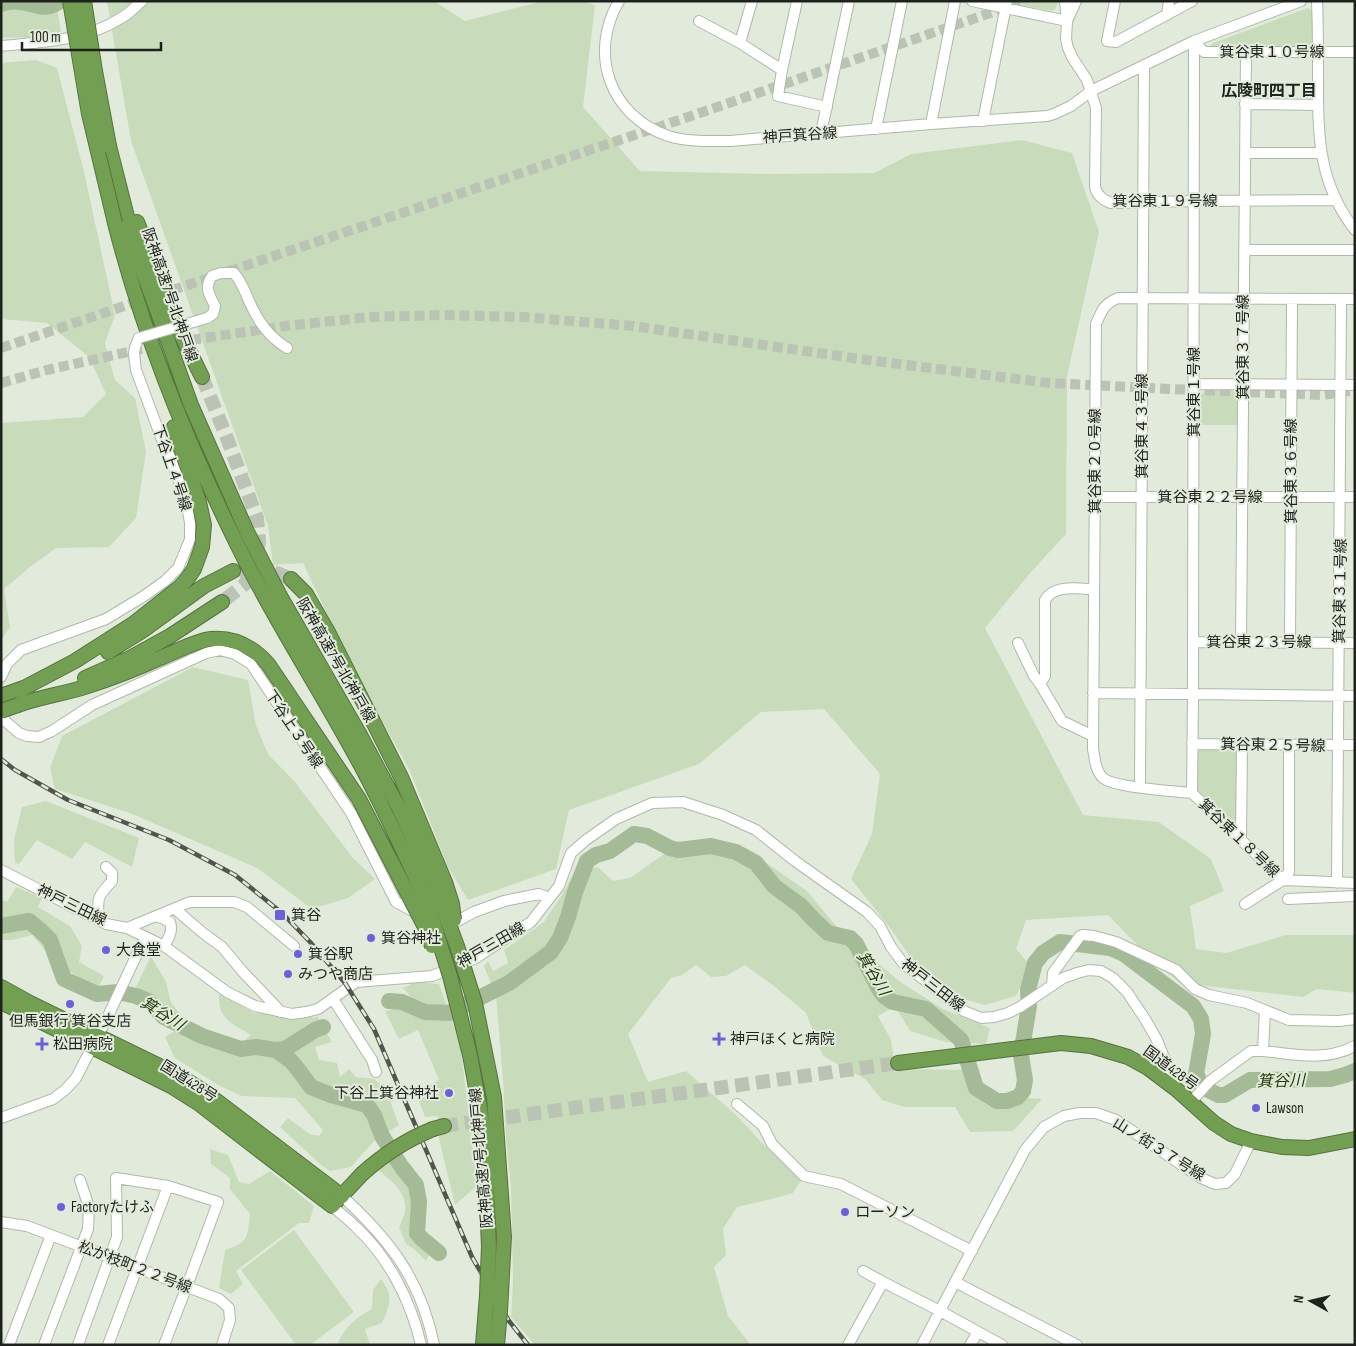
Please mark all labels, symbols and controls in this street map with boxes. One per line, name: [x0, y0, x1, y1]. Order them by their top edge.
scale bar: [22, 20, 161, 52]
text: 100 m: [30, 28, 61, 47]
street label: 箕谷東１０号線: [1219, 43, 1325, 62]
district label: 広陵町四丁目: [1221, 82, 1317, 101]
street label: 神戸箕谷線: [762, 123, 838, 148]
street label: 箕谷東１９号線: [1112, 192, 1218, 211]
street label: 阪神高速7号北神戸線: [138, 225, 201, 365]
street label: 箕谷東３７号線: [1234, 294, 1253, 400]
street label: 箕谷東１号線: [1185, 347, 1204, 437]
street label: 箕谷東４３号線: [1133, 373, 1152, 479]
street label: 箕谷東２０号線: [1086, 408, 1105, 514]
street label: 箕谷東３６号線: [1282, 418, 1301, 524]
street label: 下谷上４号線: [148, 423, 195, 514]
street label: 箕谷東２２号線: [1157, 488, 1263, 507]
street label: 箕谷東３１号線: [1330, 538, 1351, 644]
street label: 阪神高速7号北神戸線: [292, 594, 379, 726]
street label: 箕谷東２３号線: [1206, 633, 1312, 652]
street label: 下谷上３号線: [261, 687, 327, 772]
street label: 箕谷東２５号線: [1220, 735, 1326, 756]
street label: 箕谷東１８号線: [1194, 795, 1283, 882]
street label: 神戸三田線: [34, 880, 110, 930]
place label: 箕谷: [291, 906, 321, 925]
marker: 箕谷: [273, 908, 287, 922]
street label: 神戸三田線: [454, 918, 528, 972]
place label: 箕谷神社: [381, 929, 441, 948]
marker: 箕谷神社: [365, 932, 377, 944]
place label: 大食堂: [116, 941, 161, 960]
marker: 大食堂: [100, 944, 112, 956]
place label: 箕谷駅: [308, 945, 353, 964]
marker: 箕谷駅: [292, 948, 304, 960]
water label: 箕谷川: [852, 948, 894, 1001]
street label: 神戸三田線: [897, 955, 968, 1016]
place label: みつや商店: [298, 965, 373, 984]
marker: みつや商店: [282, 968, 294, 980]
water label: 箕谷川: [137, 993, 189, 1036]
marker: 但馬銀行 箕谷支店: [64, 998, 76, 1010]
place label: 但馬銀行 箕谷支店: [9, 1012, 131, 1031]
place label: 神戸ほくと病院: [730, 1030, 835, 1049]
marker: 神戸ほくと病院: [712, 1032, 726, 1046]
place label: 松田病院: [53, 1035, 113, 1054]
marker: 松田病院: [35, 1037, 49, 1051]
street label: 国道428号: [1139, 1042, 1202, 1095]
street label: 国道428号: [157, 1056, 221, 1106]
water label: 箕谷川: [1257, 1072, 1307, 1091]
place label: 下谷上箕谷神社: [334, 1084, 439, 1103]
marker: 下谷上箕谷神社: [443, 1087, 455, 1099]
street label: 阪神高速7号北神戸線: [466, 1087, 497, 1229]
place label: Lawson: [1266, 1099, 1304, 1118]
marker: Lawson: [1250, 1102, 1262, 1114]
street label: 山ノ街３７号線: [1109, 1114, 1208, 1185]
place label: Factoryたけふ: [71, 1198, 154, 1217]
marker: Factoryたけふ: [55, 1201, 67, 1213]
place label: ローソン: [855, 1203, 915, 1222]
marker: ローソン: [839, 1206, 851, 1218]
street label: 松が枝町２２号線: [75, 1237, 194, 1298]
north arrow: [1286, 1276, 1336, 1326]
text: N: [1290, 1294, 1308, 1304]

